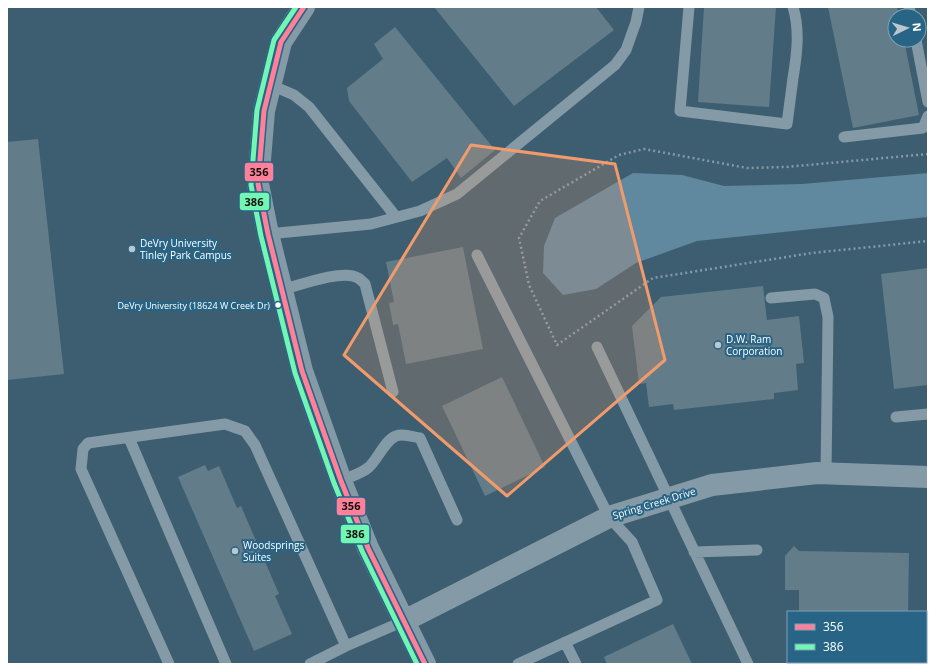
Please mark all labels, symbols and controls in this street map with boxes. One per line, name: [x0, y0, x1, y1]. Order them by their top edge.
north arrow: [887, 8, 927, 48]
text: N: [910, 22, 925, 32]
line badge: 356: [244, 162, 274, 182]
text: 356: [250, 164, 268, 179]
line badge: 386: [239, 192, 270, 211]
text: 386: [245, 194, 263, 209]
place label: DeVry University Tinley Park Campus: [140, 236, 232, 262]
marker: DeVry University Tinley Park Campus: [127, 244, 137, 254]
place label: DeVry University (18624 W Creek Dr): [118, 299, 270, 312]
marker: DeVry University (18624 W Creek Dr): [273, 300, 283, 310]
place label: D.W. Ram Corporation: [726, 332, 782, 358]
marker: D.W. Ram Corporation: [713, 340, 723, 350]
street label: Spring Creek Drive: [611, 484, 698, 522]
line badge: 356: [336, 497, 366, 516]
text: 356: [342, 498, 360, 513]
line badge: 386: [340, 524, 370, 544]
text: 386: [346, 526, 364, 541]
place label: Woodsprings Suites: [243, 538, 304, 564]
marker: Woodsprings Suites: [230, 546, 240, 556]
legend: [787, 611, 927, 663]
text: 356: [823, 618, 844, 635]
text: 386: [823, 638, 844, 655]

